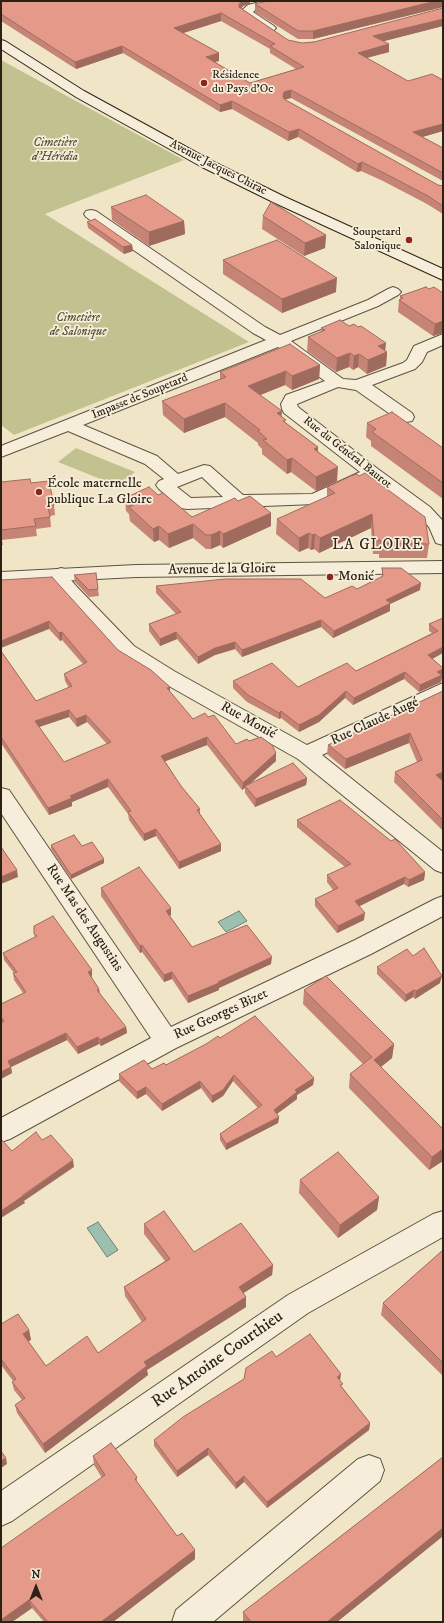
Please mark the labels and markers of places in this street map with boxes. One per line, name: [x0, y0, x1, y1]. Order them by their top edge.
place label: Résidence du Pays d'Oc: [212, 69, 273, 97]
marker: Résidence du Pays d'Oc: [199, 78, 209, 88]
place label: Soupetard Salonique: [353, 226, 401, 254]
marker: Soupetard Salonique: [404, 235, 414, 245]
place label: École maternelle publique La Gloire: [47, 476, 152, 508]
marker: École maternelle publique La Gloire: [34, 487, 44, 497]
place label: Monié: [338, 569, 374, 585]
marker: Monié: [325, 572, 335, 582]

